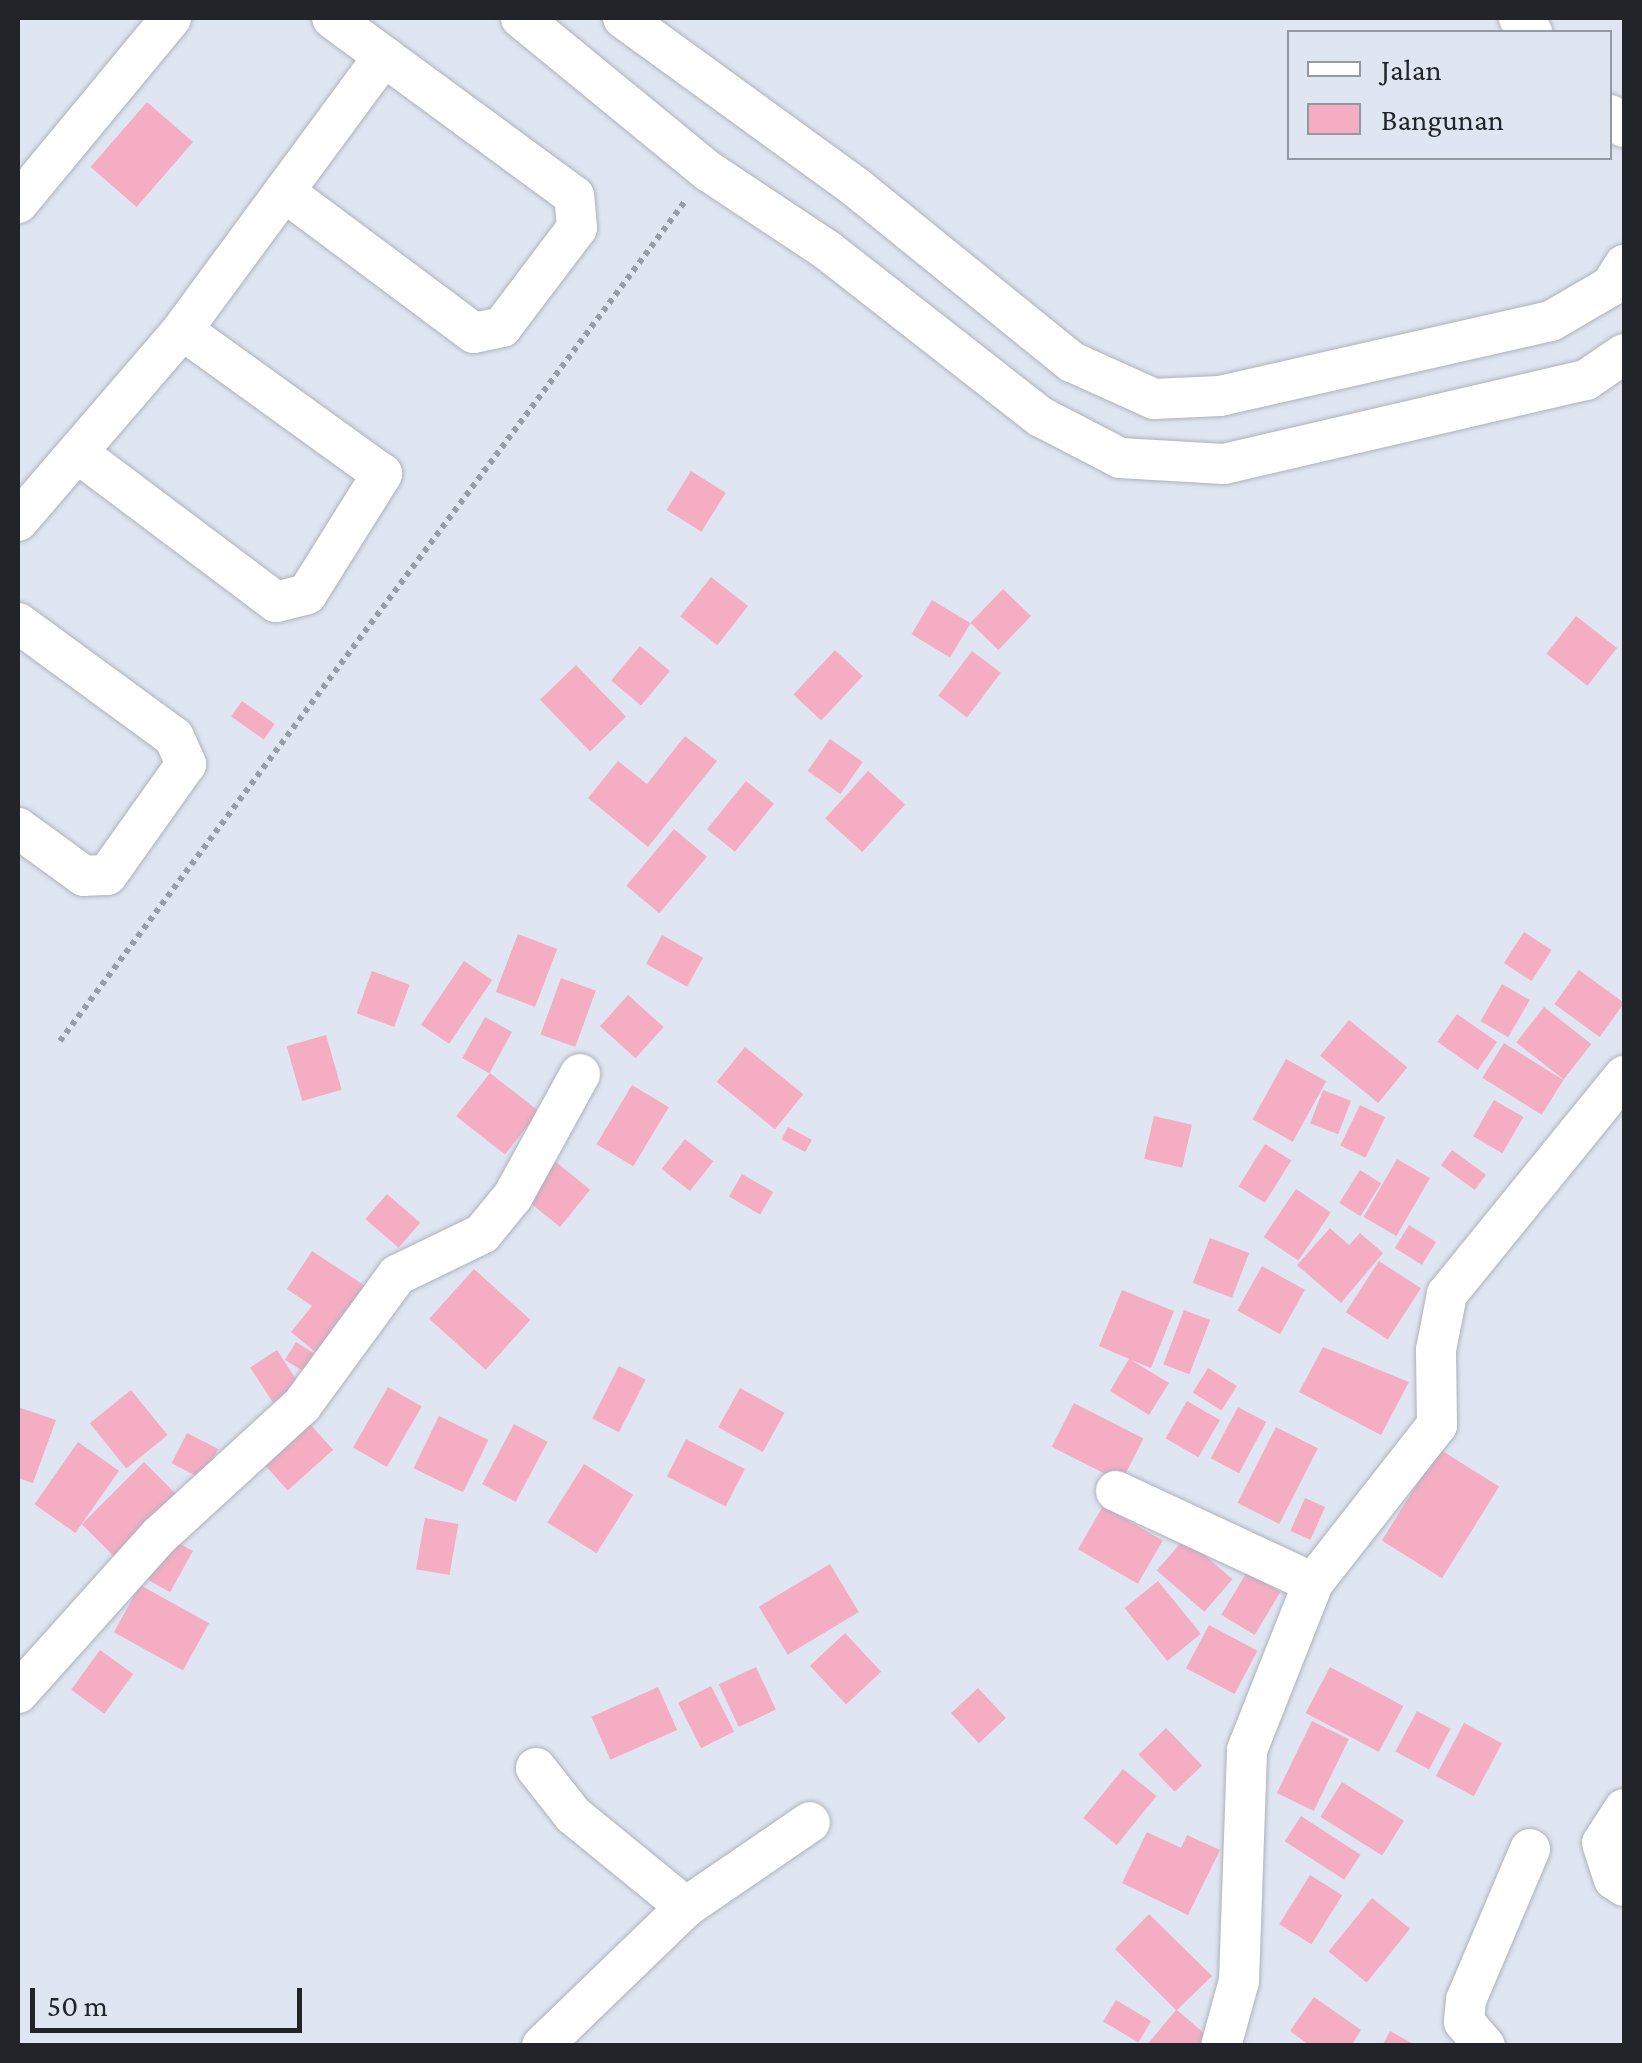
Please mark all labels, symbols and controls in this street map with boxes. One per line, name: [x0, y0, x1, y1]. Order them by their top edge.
legend: [1287, 30, 1612, 160]
text: Jalan: [1381, 53, 1442, 86]
text: Bangunan: [1381, 103, 1504, 136]
scale bar: [35, 1968, 308, 2030]
text: 50 m: [47, 1989, 108, 2022]

